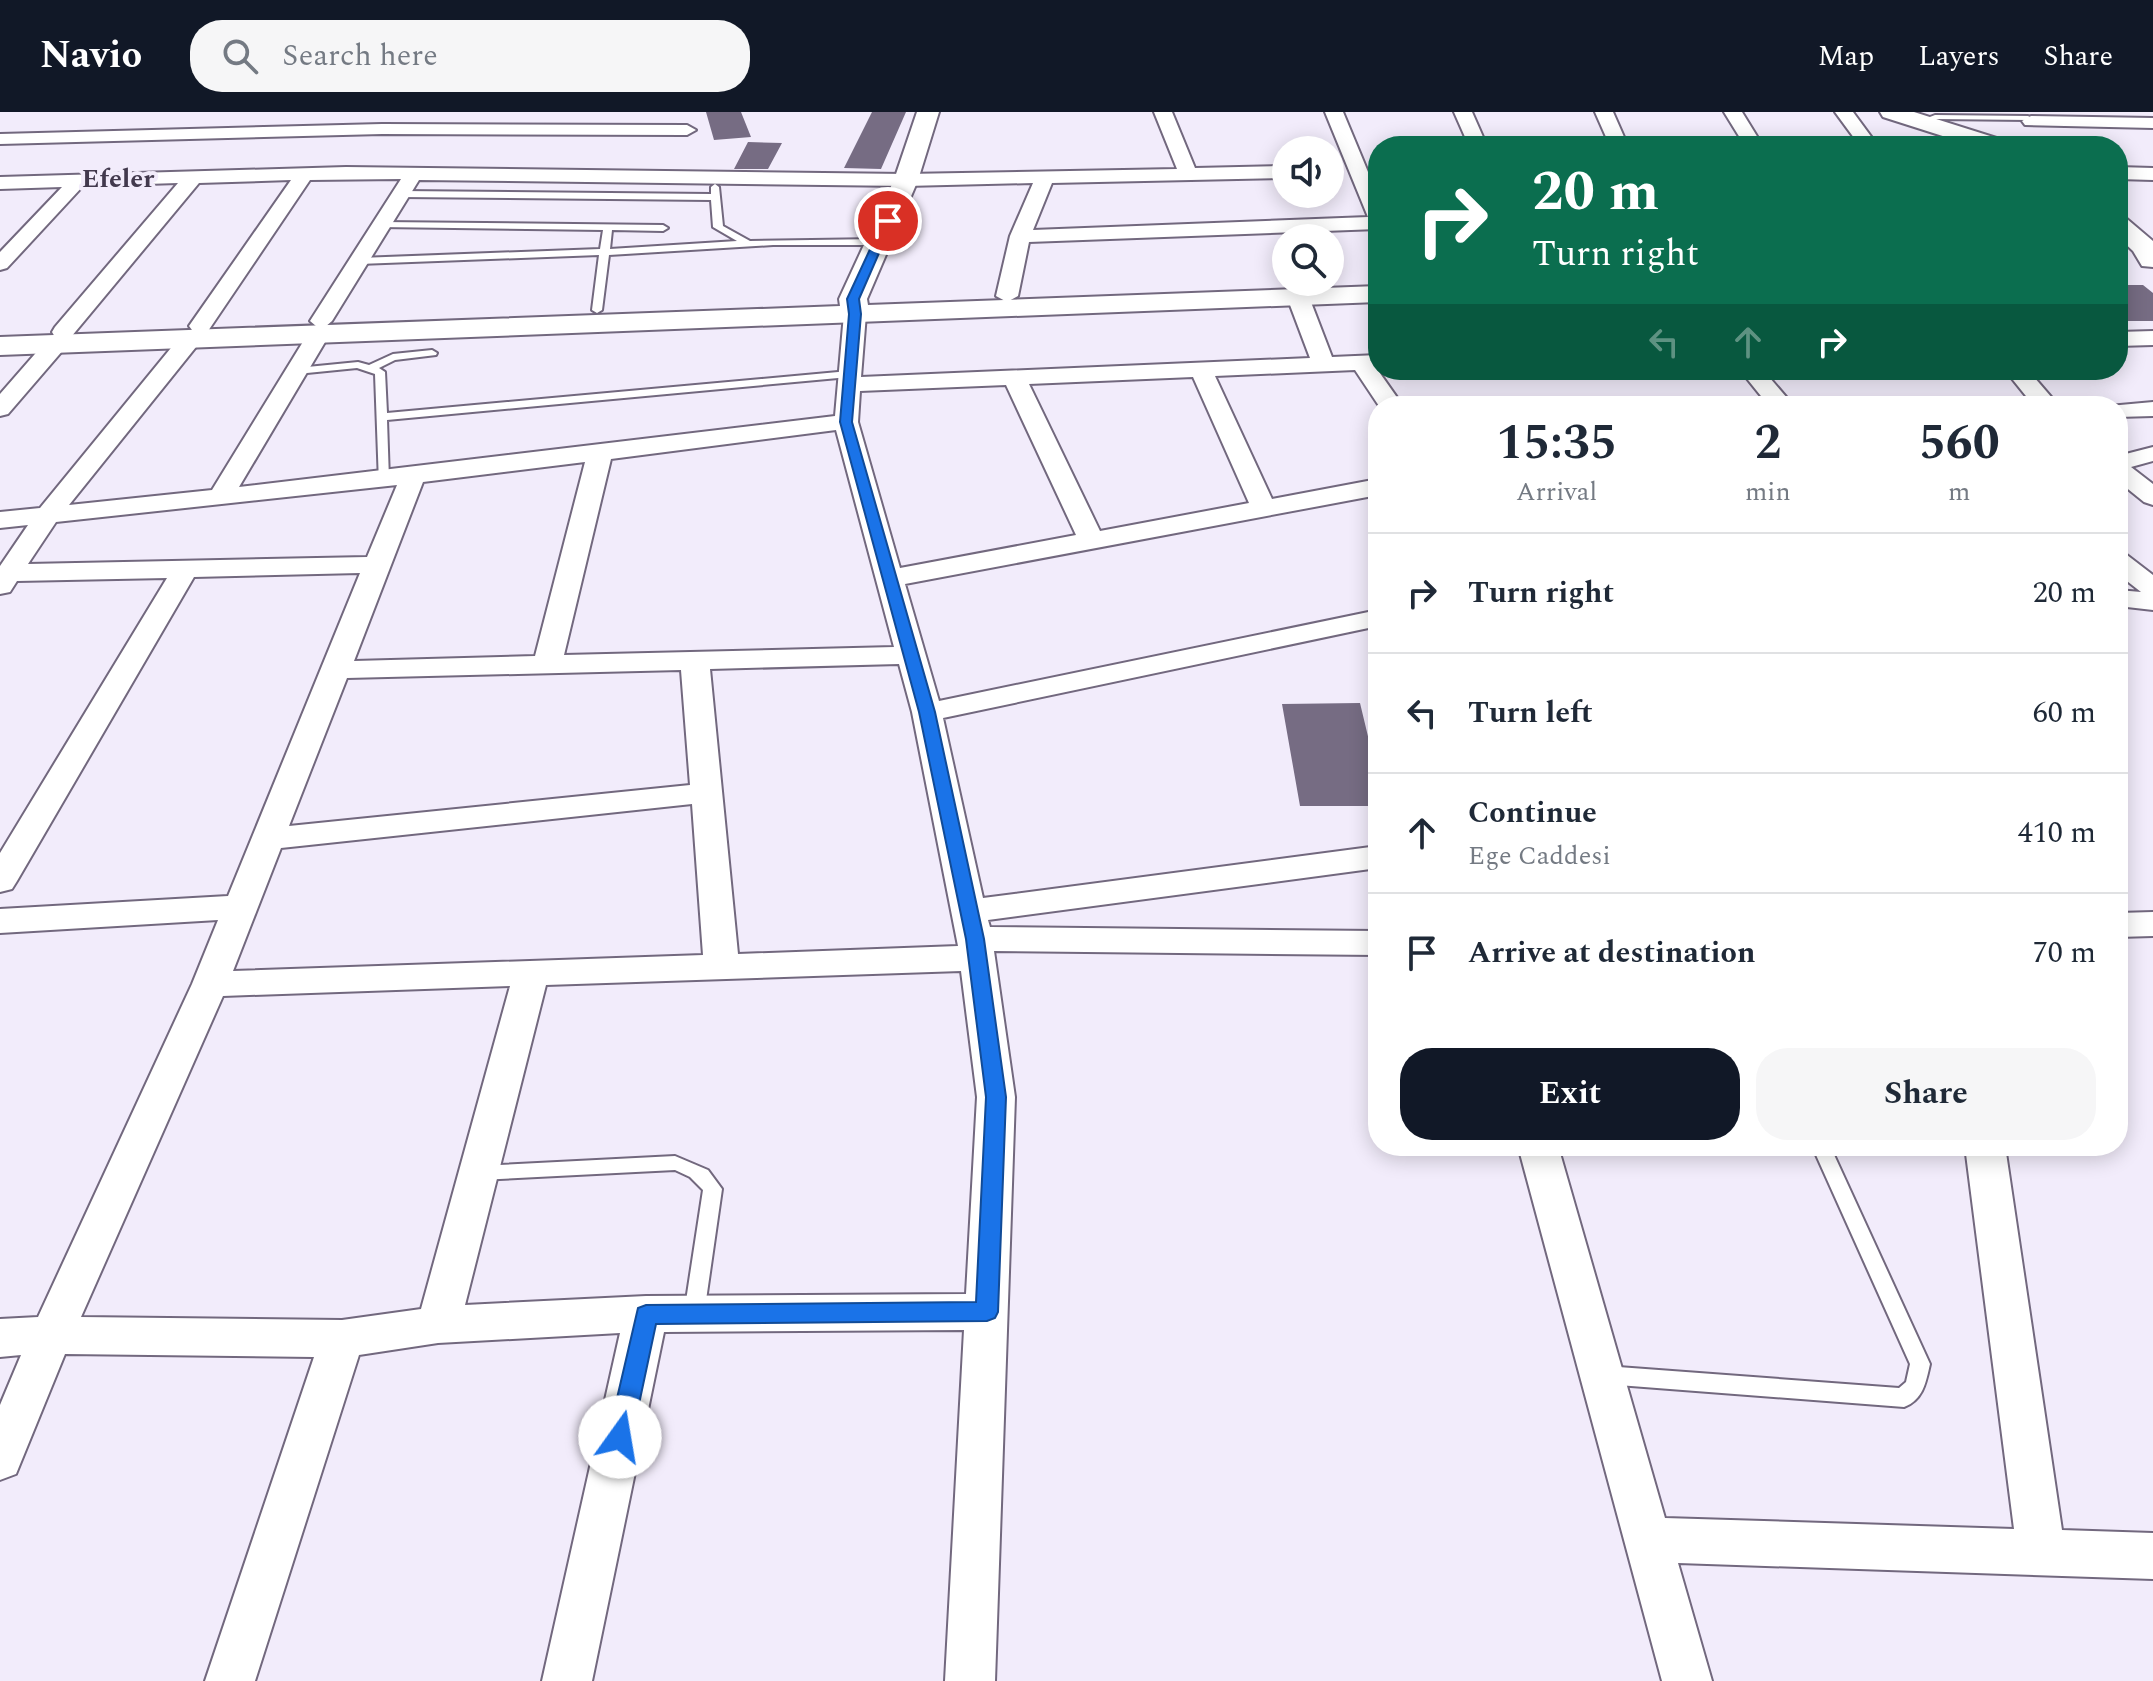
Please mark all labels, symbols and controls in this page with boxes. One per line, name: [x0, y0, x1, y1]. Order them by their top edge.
search box: [190, 20, 750, 92]
text: Navio: [40, 27, 142, 85]
text: Search here: [282, 33, 438, 79]
icon: search: [218, 34, 262, 78]
text: Map: [1818, 35, 1874, 78]
text: Layers: [1918, 35, 2000, 78]
text: Share: [2044, 35, 2113, 78]
map controls: [1272, 136, 1344, 296]
button: sound: [1272, 136, 1344, 208]
text: 20 m: [1532, 150, 1659, 235]
district label: Efeler: [82, 159, 155, 199]
icon: right: [1400, 168, 1504, 272]
pin: [854, 187, 922, 255]
icon: arrive: [866, 199, 910, 243]
button: search: [1272, 224, 1344, 296]
text: Turn right: [1532, 227, 1699, 282]
icon: left: [1642, 320, 1686, 364]
icon: ahead: [1726, 320, 1770, 364]
icon: right: [1810, 320, 1854, 364]
text: 15:35: [1496, 407, 1617, 480]
text: 2: [1754, 407, 1781, 480]
text: 560: [1919, 407, 2000, 480]
text: Arrival: [1516, 472, 1597, 512]
text: min: [1745, 472, 1791, 512]
text: m: [1948, 472, 1970, 512]
text: Turn right: [1468, 570, 1614, 616]
text: 20 m: [2033, 570, 2096, 616]
icon: right: [1400, 571, 1444, 615]
text: Turn left: [1468, 690, 1593, 736]
text: 60 m: [2033, 690, 2096, 736]
icon: left: [1400, 691, 1444, 735]
text: Continue: [1468, 790, 1597, 836]
text: 410 m: [2018, 810, 2096, 856]
icon: ahead: [1400, 811, 1444, 855]
text: Ege Caddesi: [1468, 836, 1611, 876]
text: Arrive at destination: [1468, 930, 1755, 976]
text: 70 m: [2033, 930, 2096, 976]
icon: arrive: [1400, 931, 1444, 975]
button: Exit: [1400, 1048, 1740, 1140]
button: Share: [1756, 1048, 2096, 1140]
position arrow: [578, 1395, 662, 1479]

